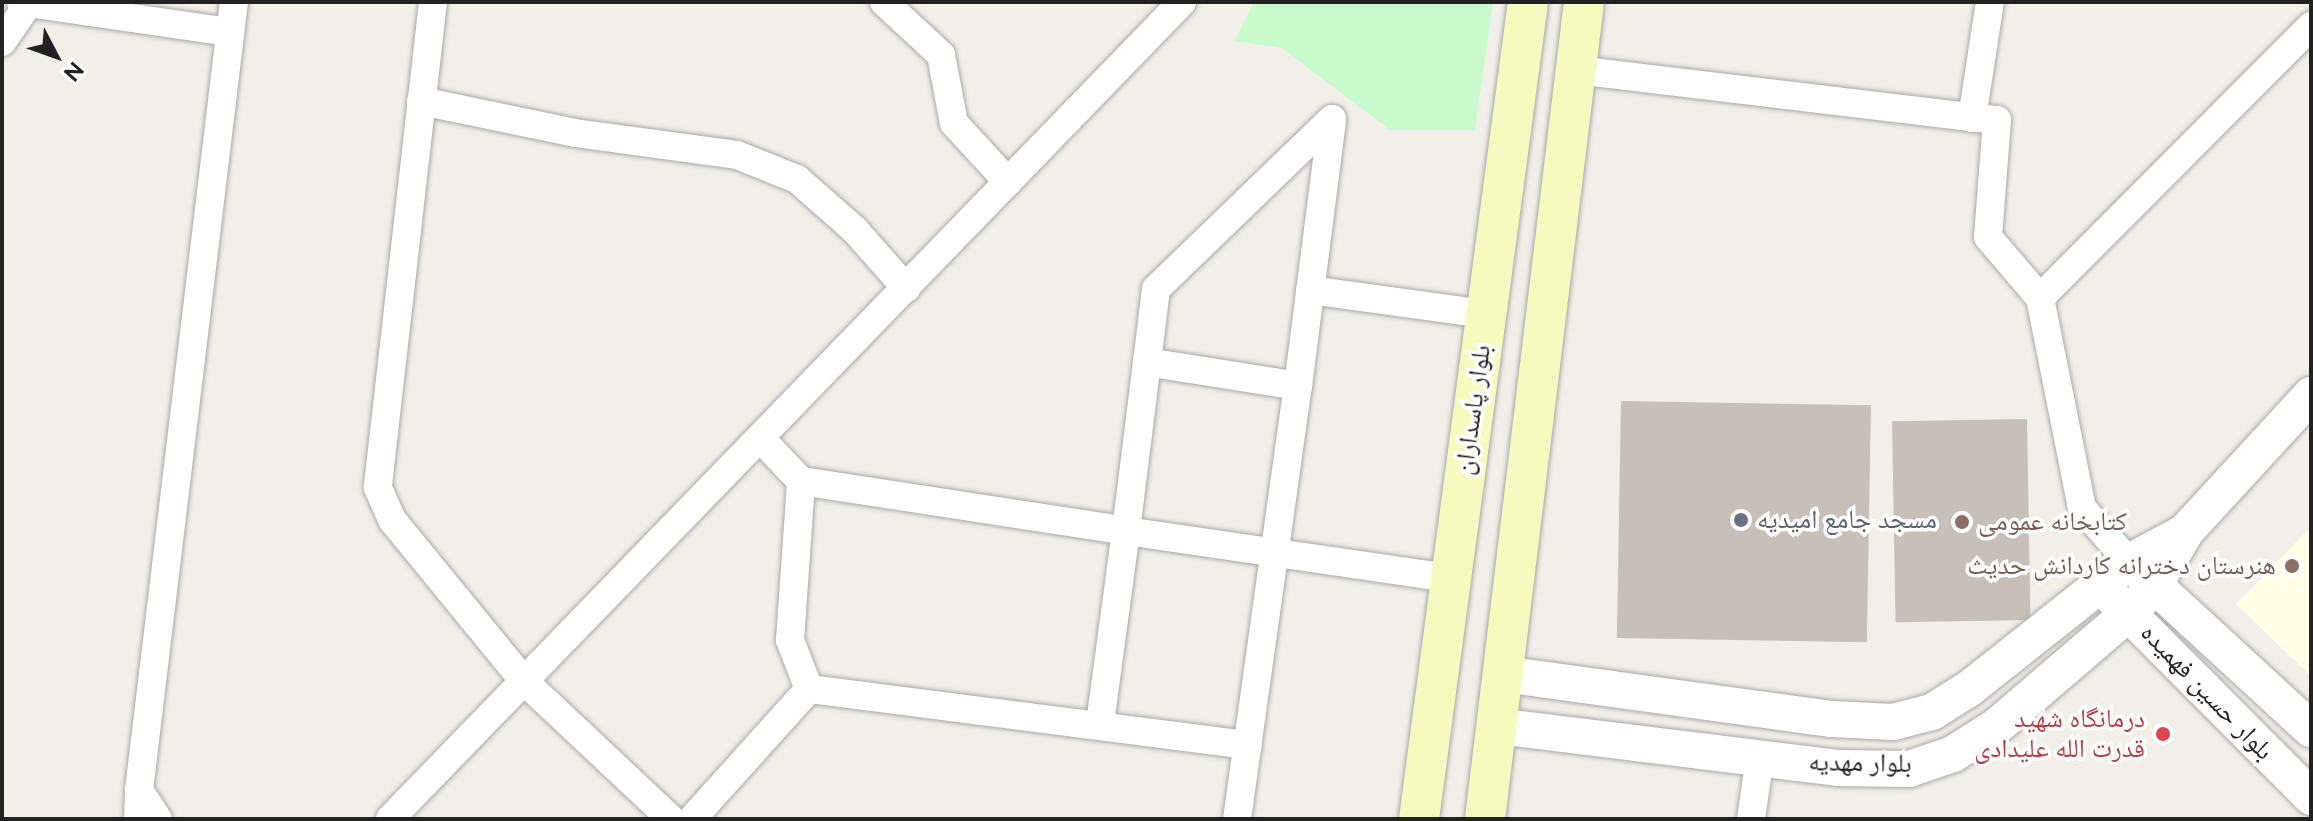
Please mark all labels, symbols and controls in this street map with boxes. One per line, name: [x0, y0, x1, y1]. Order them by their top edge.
north arrow: [16, 16, 96, 96]
text: N: [59, 57, 89, 87]
street label: بلوار پاسداران: [1448, 343, 1498, 477]
place label: مسجد جامع امیدیه: [1757, 504, 1937, 536]
place label: کتابخانه عمومی: [1978, 506, 2127, 538]
marker: مسجد جامع امیدیه: [1732, 511, 1750, 529]
marker: کتابخانه عمومی: [1953, 513, 1971, 531]
place label: هنرستان دخترانه کاردانش حدیث: [1967, 550, 2276, 582]
marker: هنرستان دخترانه کاردانش حدیث: [2283, 557, 2301, 575]
street label: بلوار حسین فهمیده: [2134, 617, 2280, 767]
place label: درمانگاه شهید قدرت الله علیدادی: [1974, 703, 2145, 764]
marker: درمانگاه شهید قدرت الله علیدادی: [2152, 723, 2174, 745]
street label: بلوار مهدیه: [1808, 747, 1912, 779]

